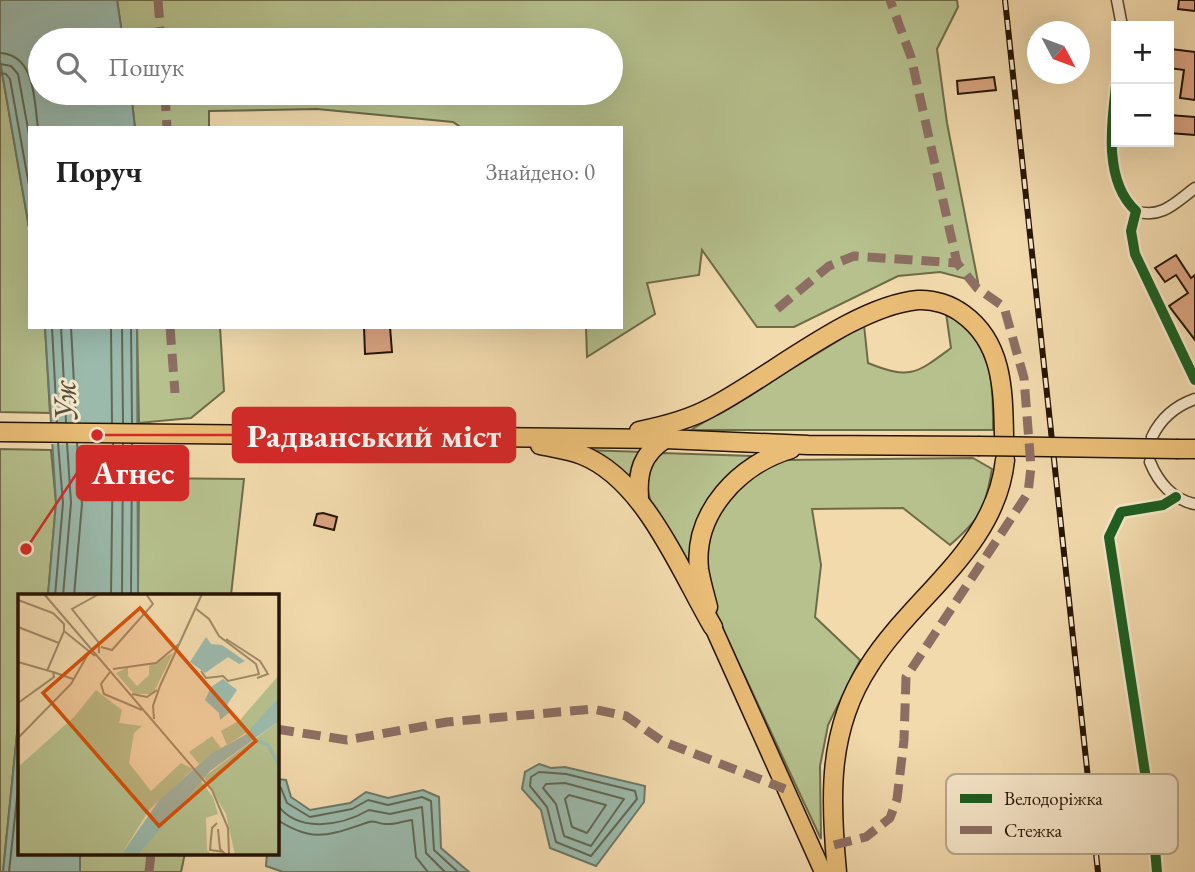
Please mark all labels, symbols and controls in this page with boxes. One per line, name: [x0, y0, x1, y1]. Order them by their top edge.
north arrow: [1027, 21, 1090, 84]
map controls: [1111, 21, 1174, 147]
button: +: [1111, 21, 1174, 84]
search box: [28, 28, 623, 105]
icon: search: [52, 48, 90, 86]
text: Пошук: [108, 50, 184, 84]
button: −: [1111, 84, 1174, 147]
text: Поруч: [56, 152, 142, 191]
text: Знайдено: 0: [486, 157, 595, 187]
water label: Уж: [42, 378, 87, 423]
callout: Радванський міст: [233, 408, 515, 462]
text: Радванський міст: [247, 414, 501, 457]
callout: Агнес: [77, 446, 188, 500]
text: Агнес: [90, 451, 175, 494]
inset map: [18, 594, 278, 854]
legend: [946, 774, 1178, 854]
text: Велодоріжка: [1004, 786, 1103, 811]
text: Стежка: [1004, 818, 1063, 843]

